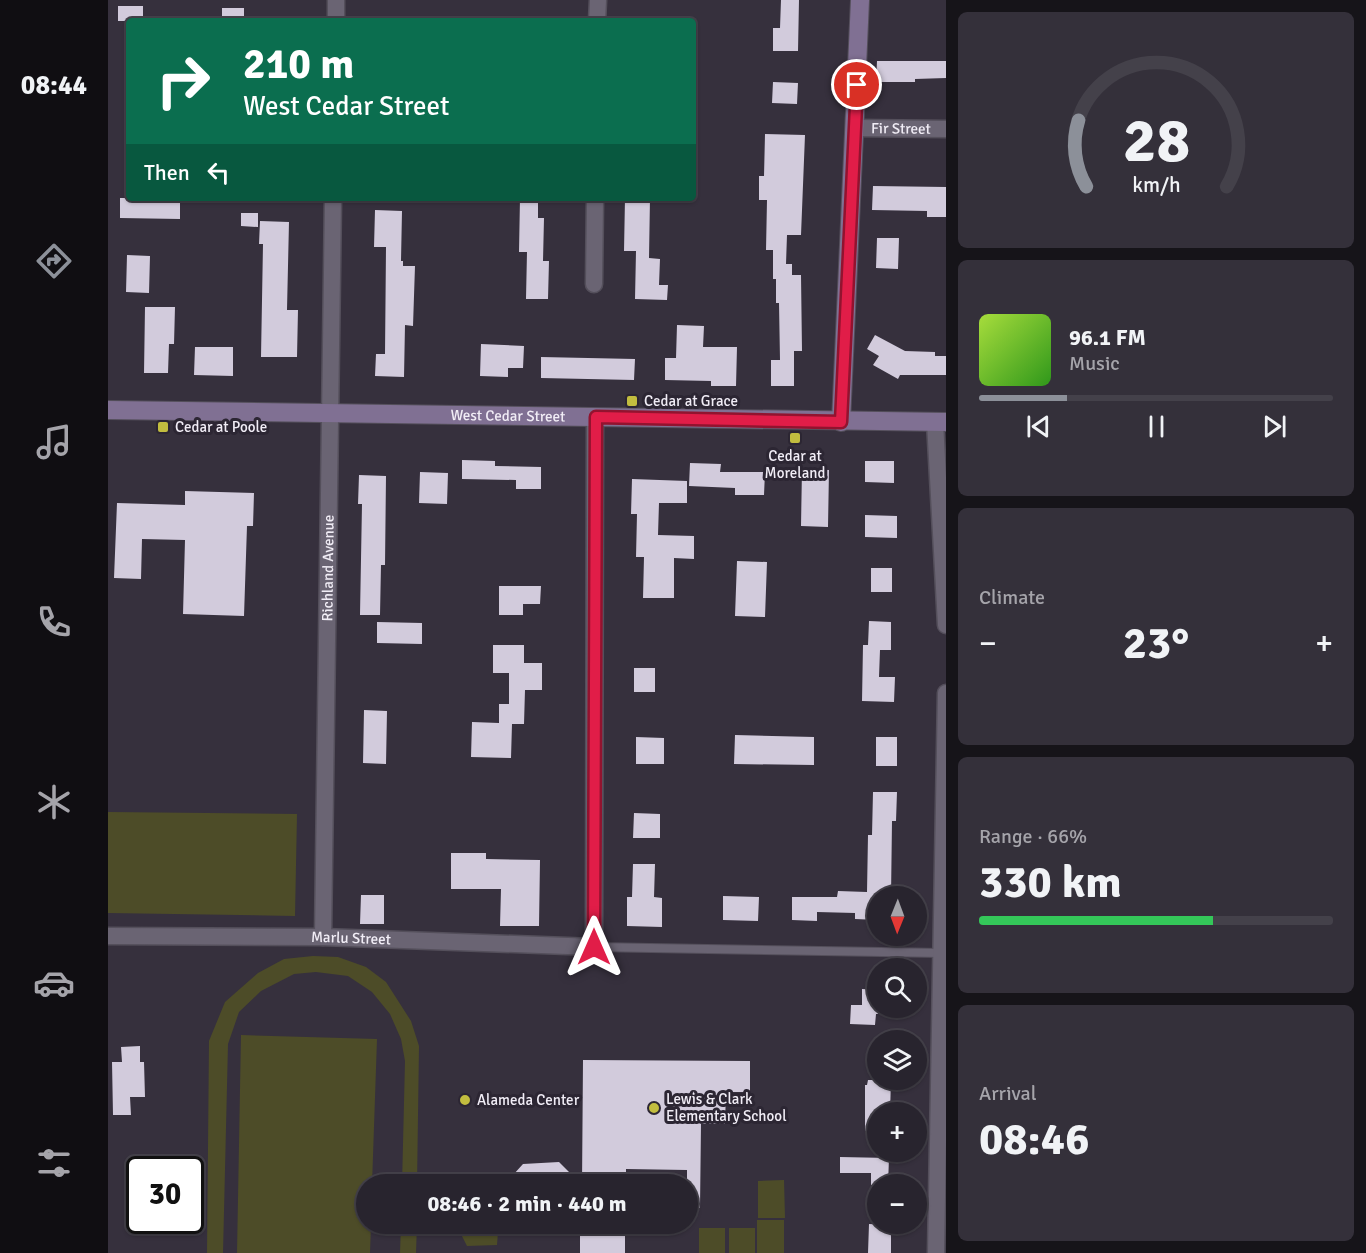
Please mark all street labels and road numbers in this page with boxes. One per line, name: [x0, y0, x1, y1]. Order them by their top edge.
street label: Fir Street: [871, 119, 931, 138]
street label: West Cedar Street: [450, 406, 565, 426]
street label: Richland Avenue: [318, 515, 338, 622]
street label: Marlu Street: [311, 928, 391, 949]

